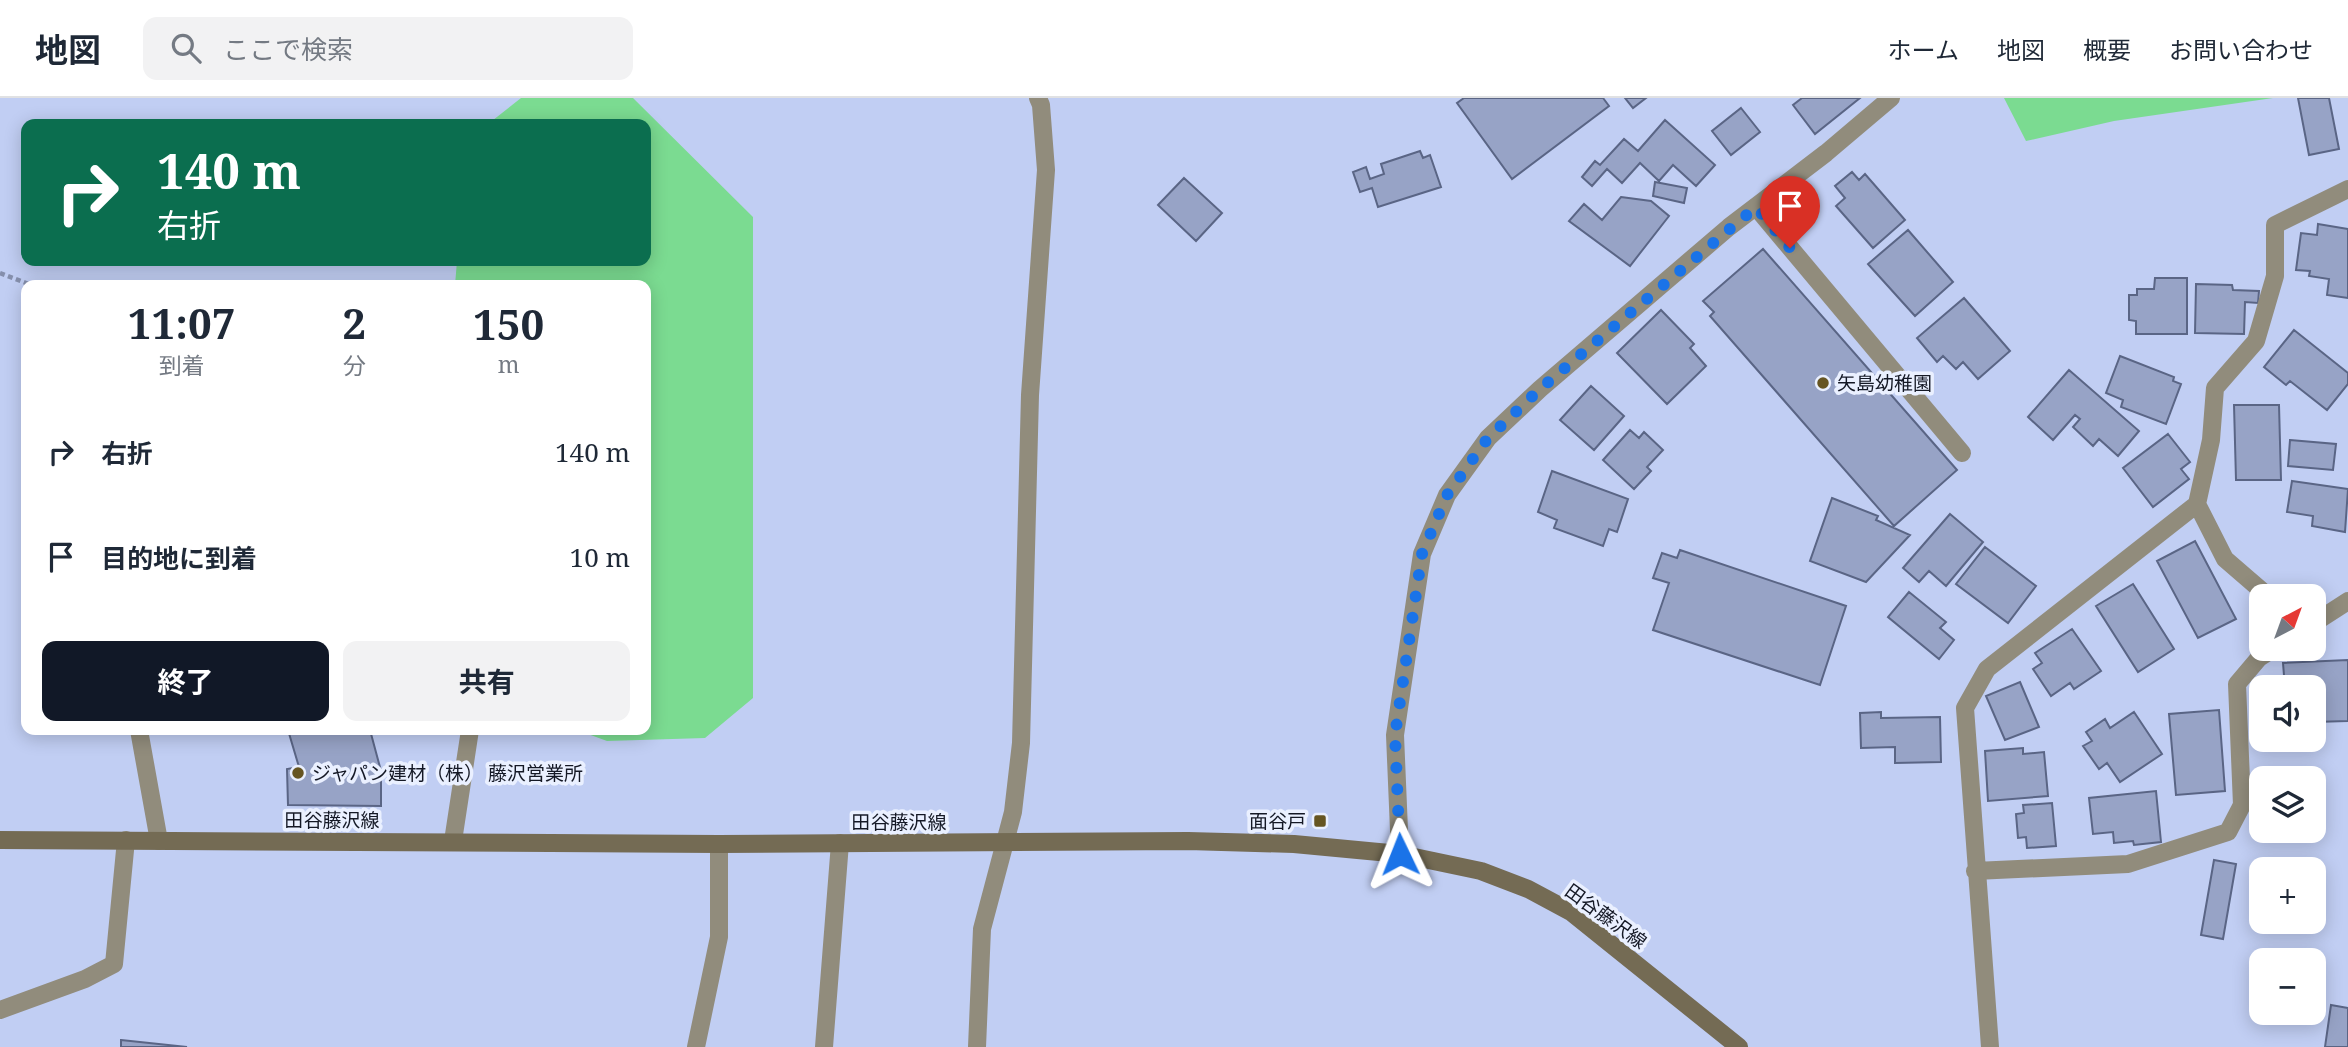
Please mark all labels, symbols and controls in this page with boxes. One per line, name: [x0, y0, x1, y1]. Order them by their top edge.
search box: [143, 17, 633, 80]
text: 地図: [35, 27, 101, 72]
icon: search: [167, 29, 205, 67]
text: ここで検索: [223, 31, 353, 67]
text: ホーム: [1888, 33, 1959, 66]
text: 地図: [1997, 33, 2045, 66]
text: 概要: [2083, 33, 2131, 66]
text: お問い合わせ: [2169, 33, 2313, 66]
text: 140 m: [157, 137, 301, 203]
icon: right: [42, 147, 133, 238]
pin: [1760, 176, 1820, 248]
icon: arrive: [1771, 187, 1809, 225]
text: 右折: [157, 203, 221, 246]
text: 11:07: [128, 294, 236, 351]
text: 2: [342, 294, 366, 351]
text: 150: [473, 295, 544, 352]
text: m: [498, 348, 519, 380]
text: 到着: [159, 349, 205, 381]
text: 分: [343, 349, 366, 381]
place label: 矢島幼稚園: [1837, 370, 1932, 396]
marker: 矢島幼稚園: [1815, 375, 1831, 391]
icon: right: [42, 433, 80, 471]
text: 140 m: [555, 434, 630, 470]
text: 右折: [101, 435, 153, 471]
icon: arrive: [42, 538, 80, 576]
text: 10 m: [570, 539, 630, 575]
text: 目的地に到着: [101, 540, 257, 576]
north arrow: [2249, 584, 2326, 662]
map controls: [2249, 584, 2326, 1025]
button: 終了: [42, 641, 329, 721]
button: 共有: [343, 641, 630, 721]
button: sound: [2249, 675, 2326, 752]
place label: ジャパン建材（株） 藤沢営業所: [312, 760, 583, 786]
marker: ジャパン建材（株） 藤沢営業所: [290, 765, 306, 781]
button: layers: [2249, 766, 2326, 843]
street label: 田谷藤沢線: [284, 807, 380, 833]
place label: 面谷戸: [1249, 808, 1306, 834]
street label: 田谷藤沢線: [851, 809, 947, 835]
marker: 面谷戸: [1312, 813, 1328, 829]
position arrow: [1363, 817, 1437, 891]
button: +: [2249, 857, 2326, 934]
street label: 田谷藤沢線: [1560, 878, 1652, 954]
button: −: [2249, 948, 2326, 1025]

